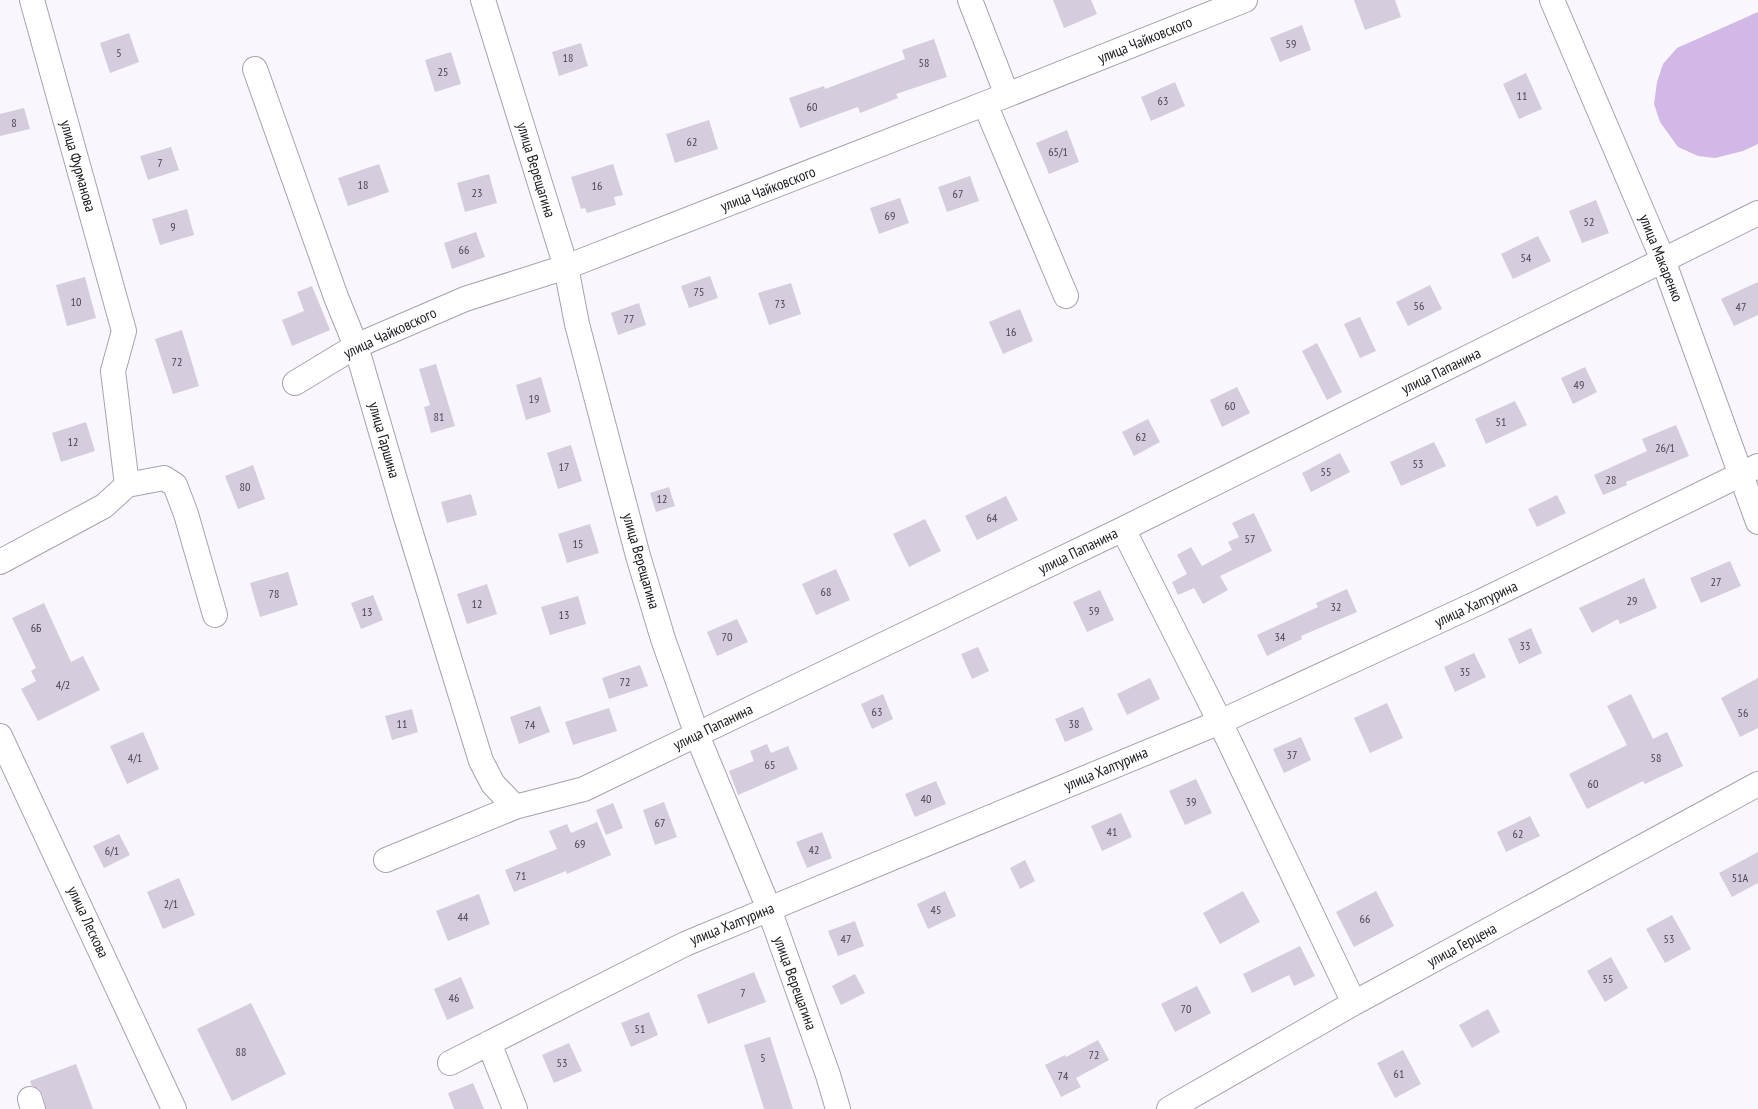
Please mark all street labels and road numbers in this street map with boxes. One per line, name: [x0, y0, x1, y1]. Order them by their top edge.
street label: улица Чайковского: [1095, 12, 1195, 67]
street label: улица Фурманова: [56, 118, 101, 214]
street label: улица Верещагина: [513, 120, 560, 220]
street label: улица Чайковского: [718, 162, 818, 215]
street label: улица Макаренко: [1635, 211, 1688, 304]
street label: улица Чайковского: [340, 303, 439, 362]
street label: улица Папанина: [1398, 343, 1484, 398]
street label: улица Гаршина: [365, 400, 404, 480]
street label: улица Верещагина: [619, 511, 664, 611]
street label: улица Папанина: [1035, 523, 1121, 578]
street label: улица Халтурина: [1431, 576, 1520, 631]
street label: улица Папанина: [670, 699, 756, 754]
street label: улица Халтурина: [1061, 742, 1151, 795]
street label: улица Лескова: [64, 883, 113, 961]
street label: улица Халтурина: [687, 898, 777, 949]
street label: улица Герцена: [1424, 918, 1500, 971]
street label: улица Верещагина: [770, 933, 821, 1032]

